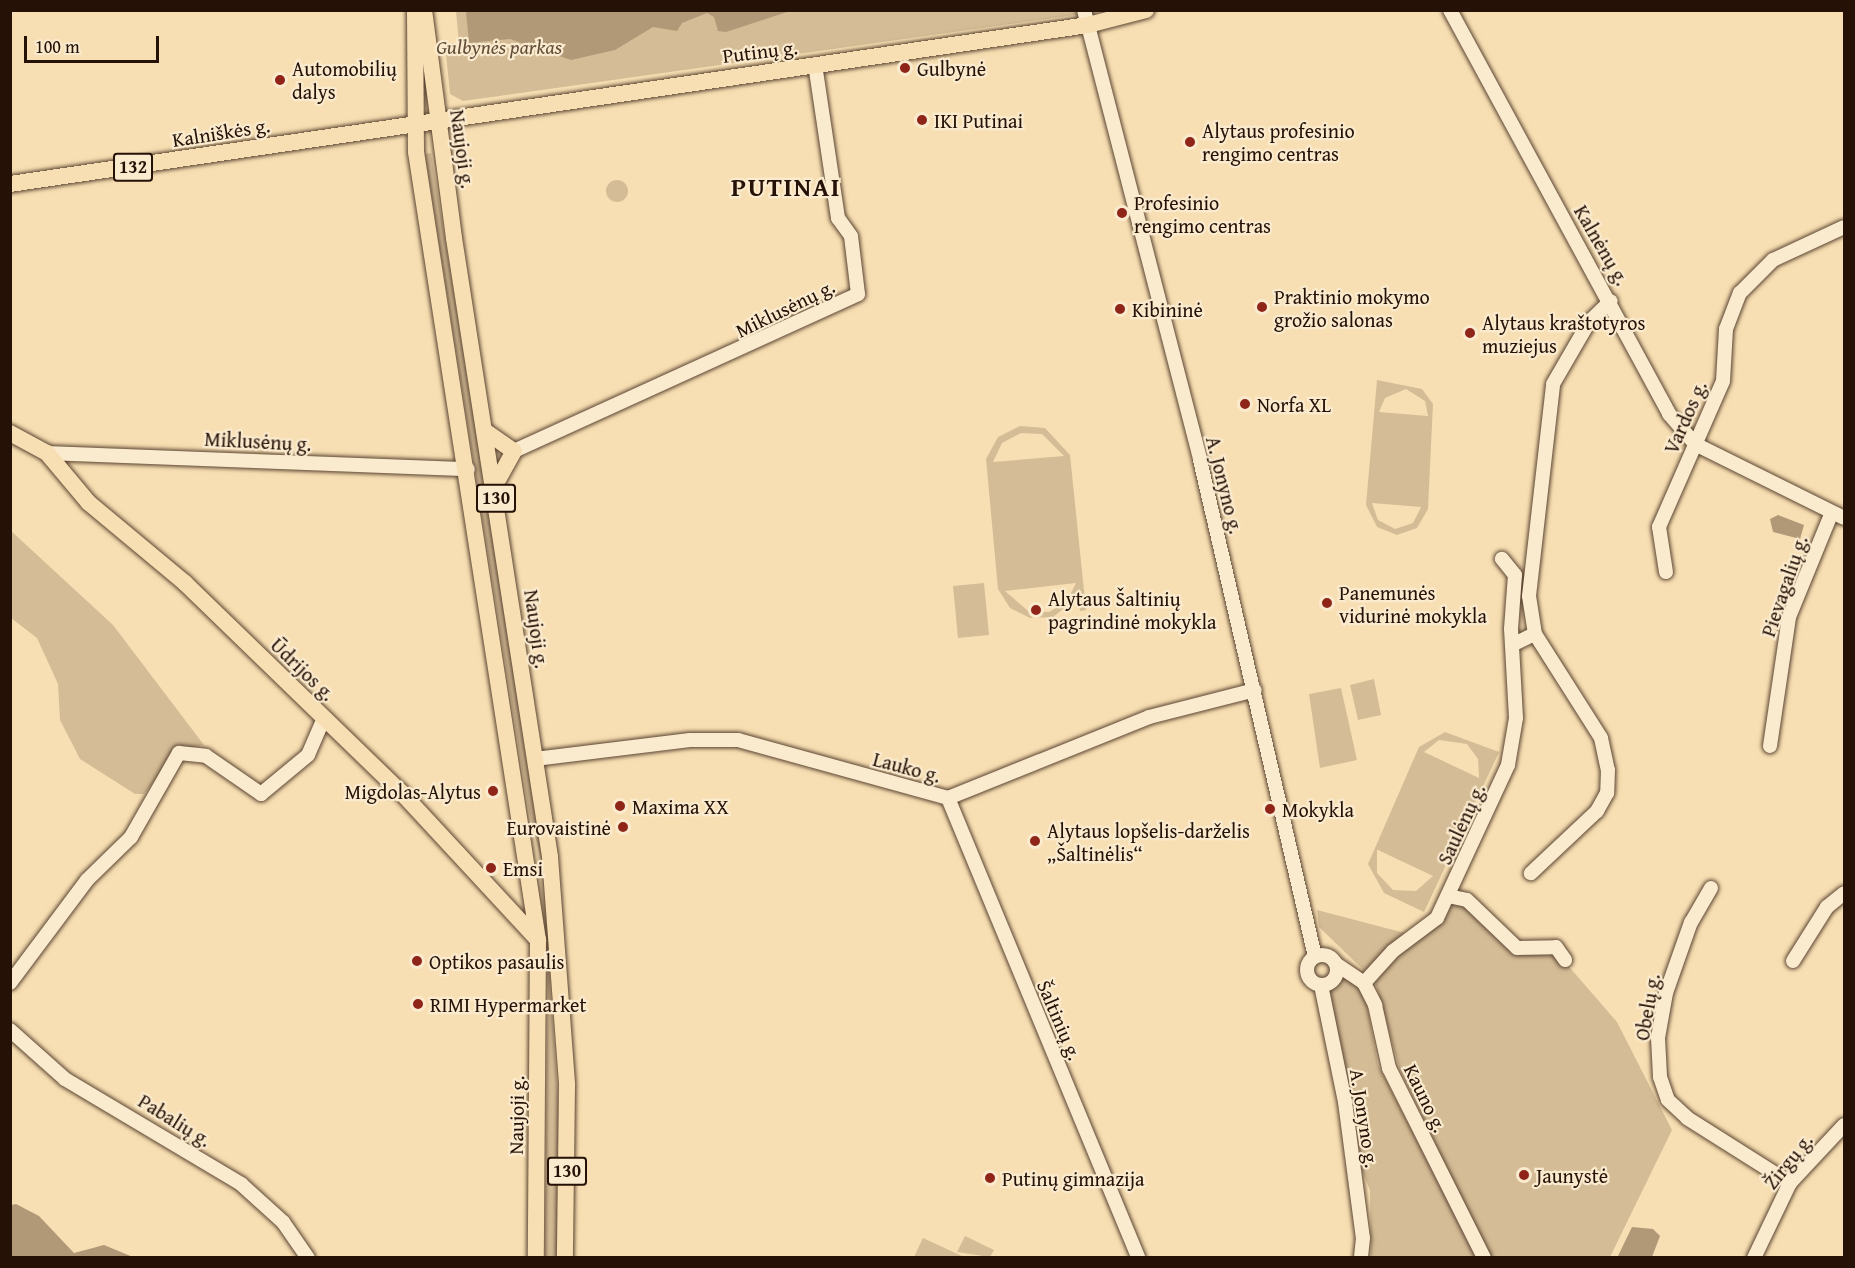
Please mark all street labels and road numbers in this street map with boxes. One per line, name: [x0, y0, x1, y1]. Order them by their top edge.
street label: Putinų g.: [721, 34, 799, 68]
street label: Naujoji g.: [446, 108, 480, 190]
street label: Kalniškės g.: [171, 112, 271, 152]
road number: 132: [112, 152, 154, 182]
street label: Kalnėnų g.: [1569, 201, 1635, 289]
street label: Miklusėnų g.: [732, 274, 838, 342]
street label: Vardos g.: [1658, 377, 1712, 457]
street label: Miklusėnų g.: [204, 426, 312, 456]
street label: A. Jonyno g.: [1201, 434, 1249, 536]
road number: 130: [475, 483, 517, 513]
street label: Pievagalių g.: [1755, 532, 1813, 640]
street label: Naujoji g.: [520, 588, 554, 670]
street label: Ūdrijos g.: [266, 632, 340, 706]
street label: Lauko g.: [870, 746, 944, 788]
street label: Saulėnų g.: [1432, 780, 1490, 868]
street label: Obelų g.: [1629, 972, 1665, 1042]
street label: Šaltinių g.: [1032, 976, 1088, 1064]
street label: Kauno g.: [1399, 1060, 1453, 1136]
street label: A. Jonyno g.: [1345, 1067, 1385, 1169]
street label: Naujoji g.: [503, 1075, 529, 1155]
street label: Pabalių g.: [134, 1088, 216, 1152]
street label: Žirgų g.: [1758, 1128, 1818, 1194]
road number: 130: [546, 1156, 588, 1186]

